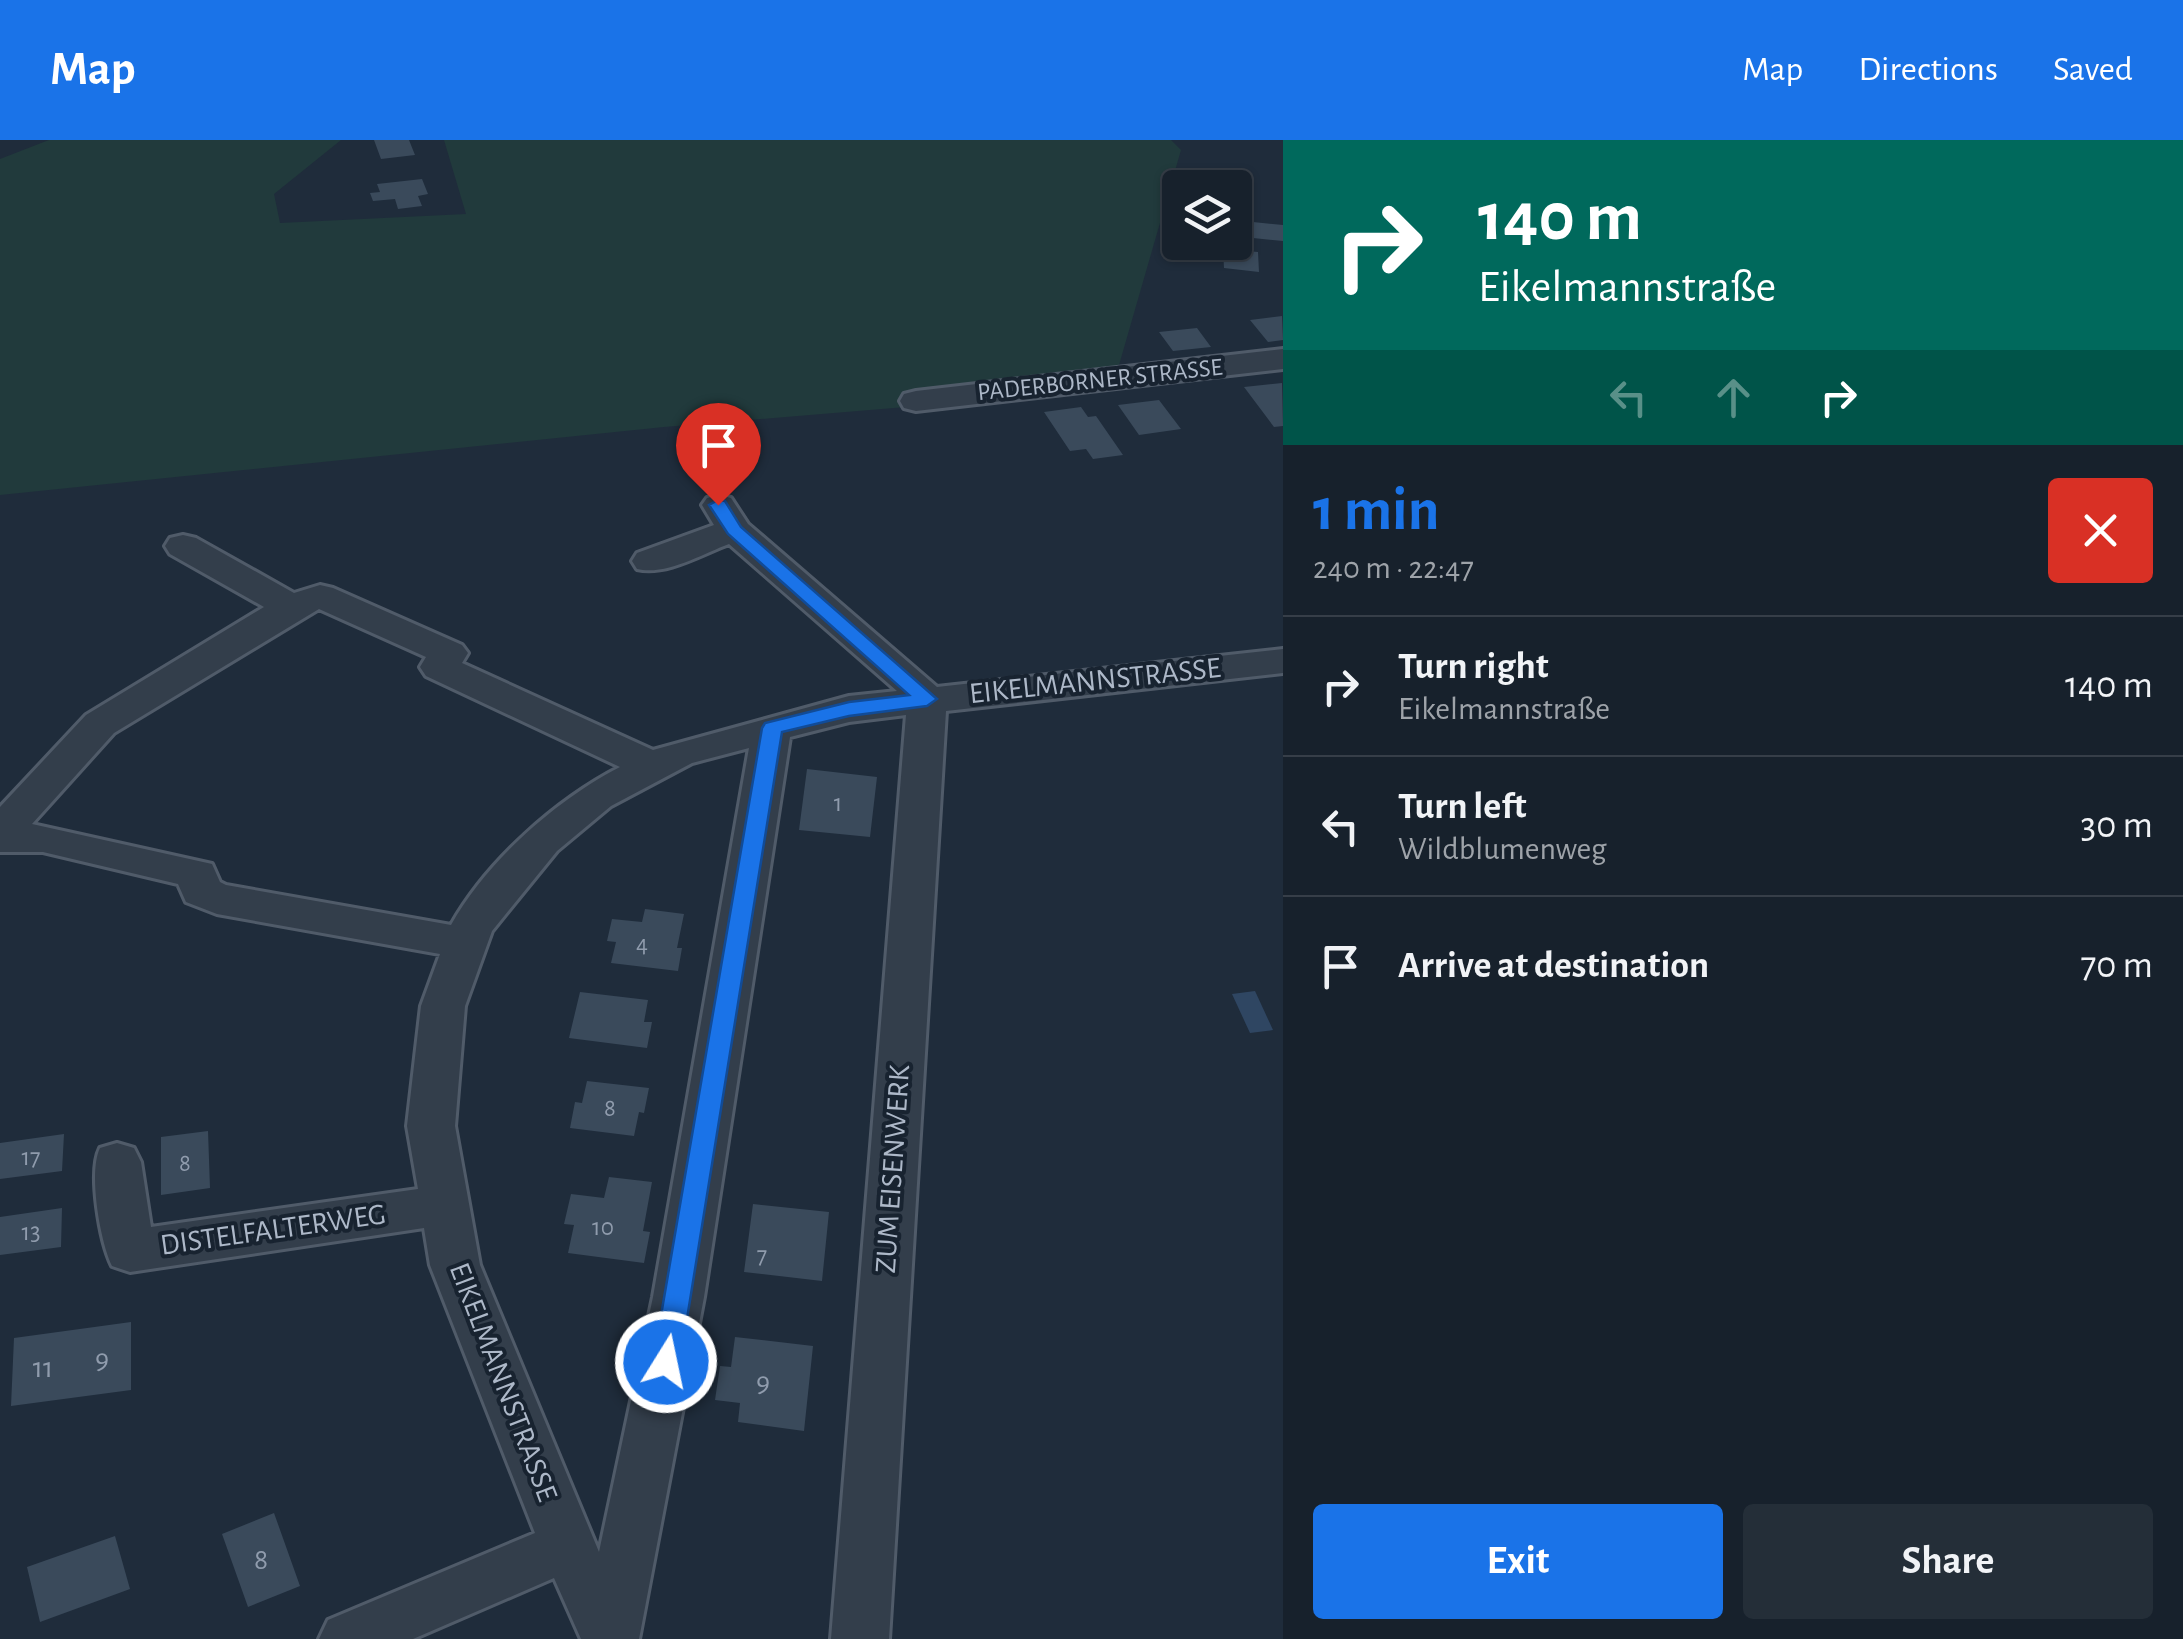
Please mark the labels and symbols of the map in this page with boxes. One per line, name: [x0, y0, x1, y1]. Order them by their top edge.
street label: PADERBORNER STRASSE: [976, 355, 1224, 405]
pin: [676, 403, 761, 506]
street label: EIKELMANNSTRASSE: [968, 653, 1222, 709]
house number: 1: [834, 791, 842, 816]
house number: 4: [636, 932, 648, 957]
street label: ZUM EISENWERK: [871, 1063, 915, 1274]
house number: 8: [604, 1096, 616, 1121]
house number: 17: [21, 1145, 41, 1170]
house number: 8: [179, 1151, 191, 1176]
street label: DISTELFALTERWEG: [158, 1199, 388, 1261]
house number: 10: [592, 1215, 614, 1240]
house number: 13: [22, 1220, 40, 1245]
house number: 7: [757, 1243, 767, 1268]
street label: EIKELMANNSTRASSE: [444, 1259, 562, 1505]
position arrow: [614, 1310, 718, 1414]
house number: 9: [95, 1345, 109, 1375]
house number: 11: [33, 1353, 53, 1383]
house number: 9: [756, 1368, 770, 1398]
house number: 8: [254, 1545, 268, 1575]

